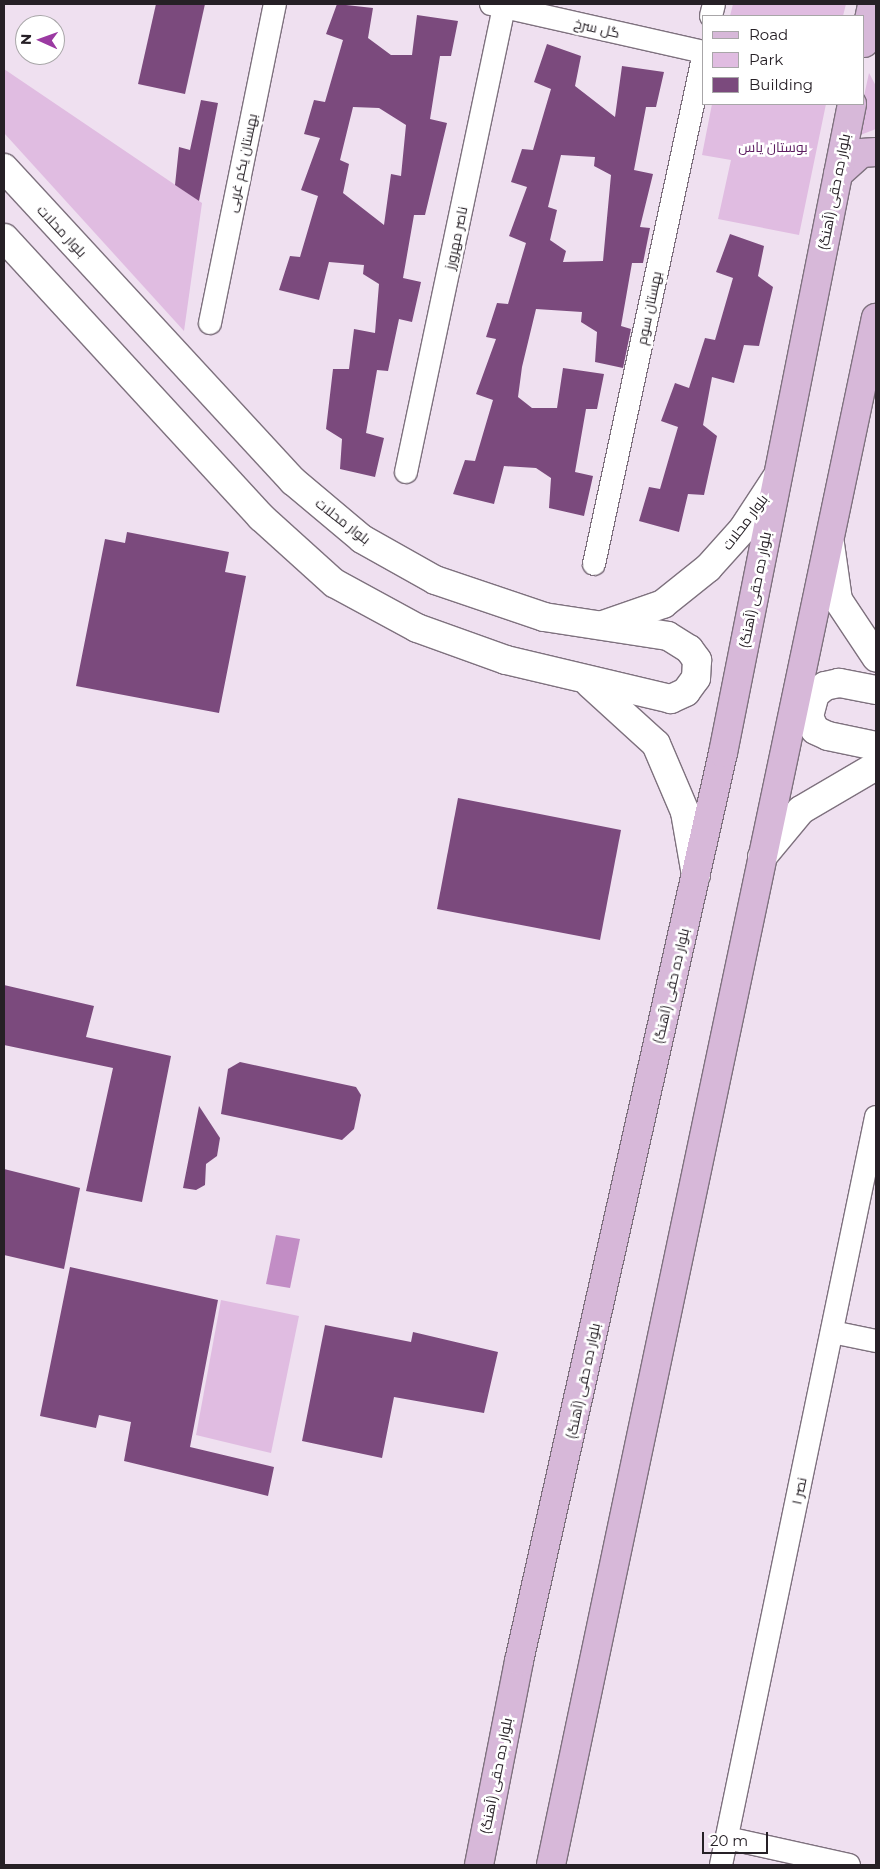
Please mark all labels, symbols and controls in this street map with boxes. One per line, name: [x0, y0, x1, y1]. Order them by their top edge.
north arrow: [15, 15, 65, 65]
street label: گل سرخ: [572, 15, 622, 41]
legend: [702, 15, 865, 105]
text: Road: [749, 25, 788, 44]
text: N: [17, 34, 35, 45]
text: Park: [749, 50, 783, 69]
text: Building: [749, 75, 813, 94]
street label: بهستان یکم غربی: [223, 112, 261, 214]
street label: بلوار ده حقی (آهنگ): [814, 132, 854, 252]
park label: بوستان یاس: [738, 139, 808, 155]
street label: بلوار محلات: [34, 201, 90, 261]
street label: ناصر مهرورز: [441, 205, 471, 271]
street label: بهستان سوم: [633, 270, 665, 346]
street label: بلوار محلات: [719, 491, 771, 553]
street label: بلوار محلات: [312, 494, 374, 548]
street label: بلوار ده حقی (آهنگ): [735, 530, 775, 650]
street label: بلوار ده حقی (آهنگ): [650, 926, 692, 1046]
street label: بلوار ده حقی (آهنگ): [562, 1321, 604, 1441]
street label: نصر ۱: [788, 1476, 810, 1506]
street label: بلوار ده حقی (آهنگ): [476, 1716, 516, 1836]
scale bar: [705, 1822, 771, 1854]
text: 20 m: [710, 1831, 748, 1850]

